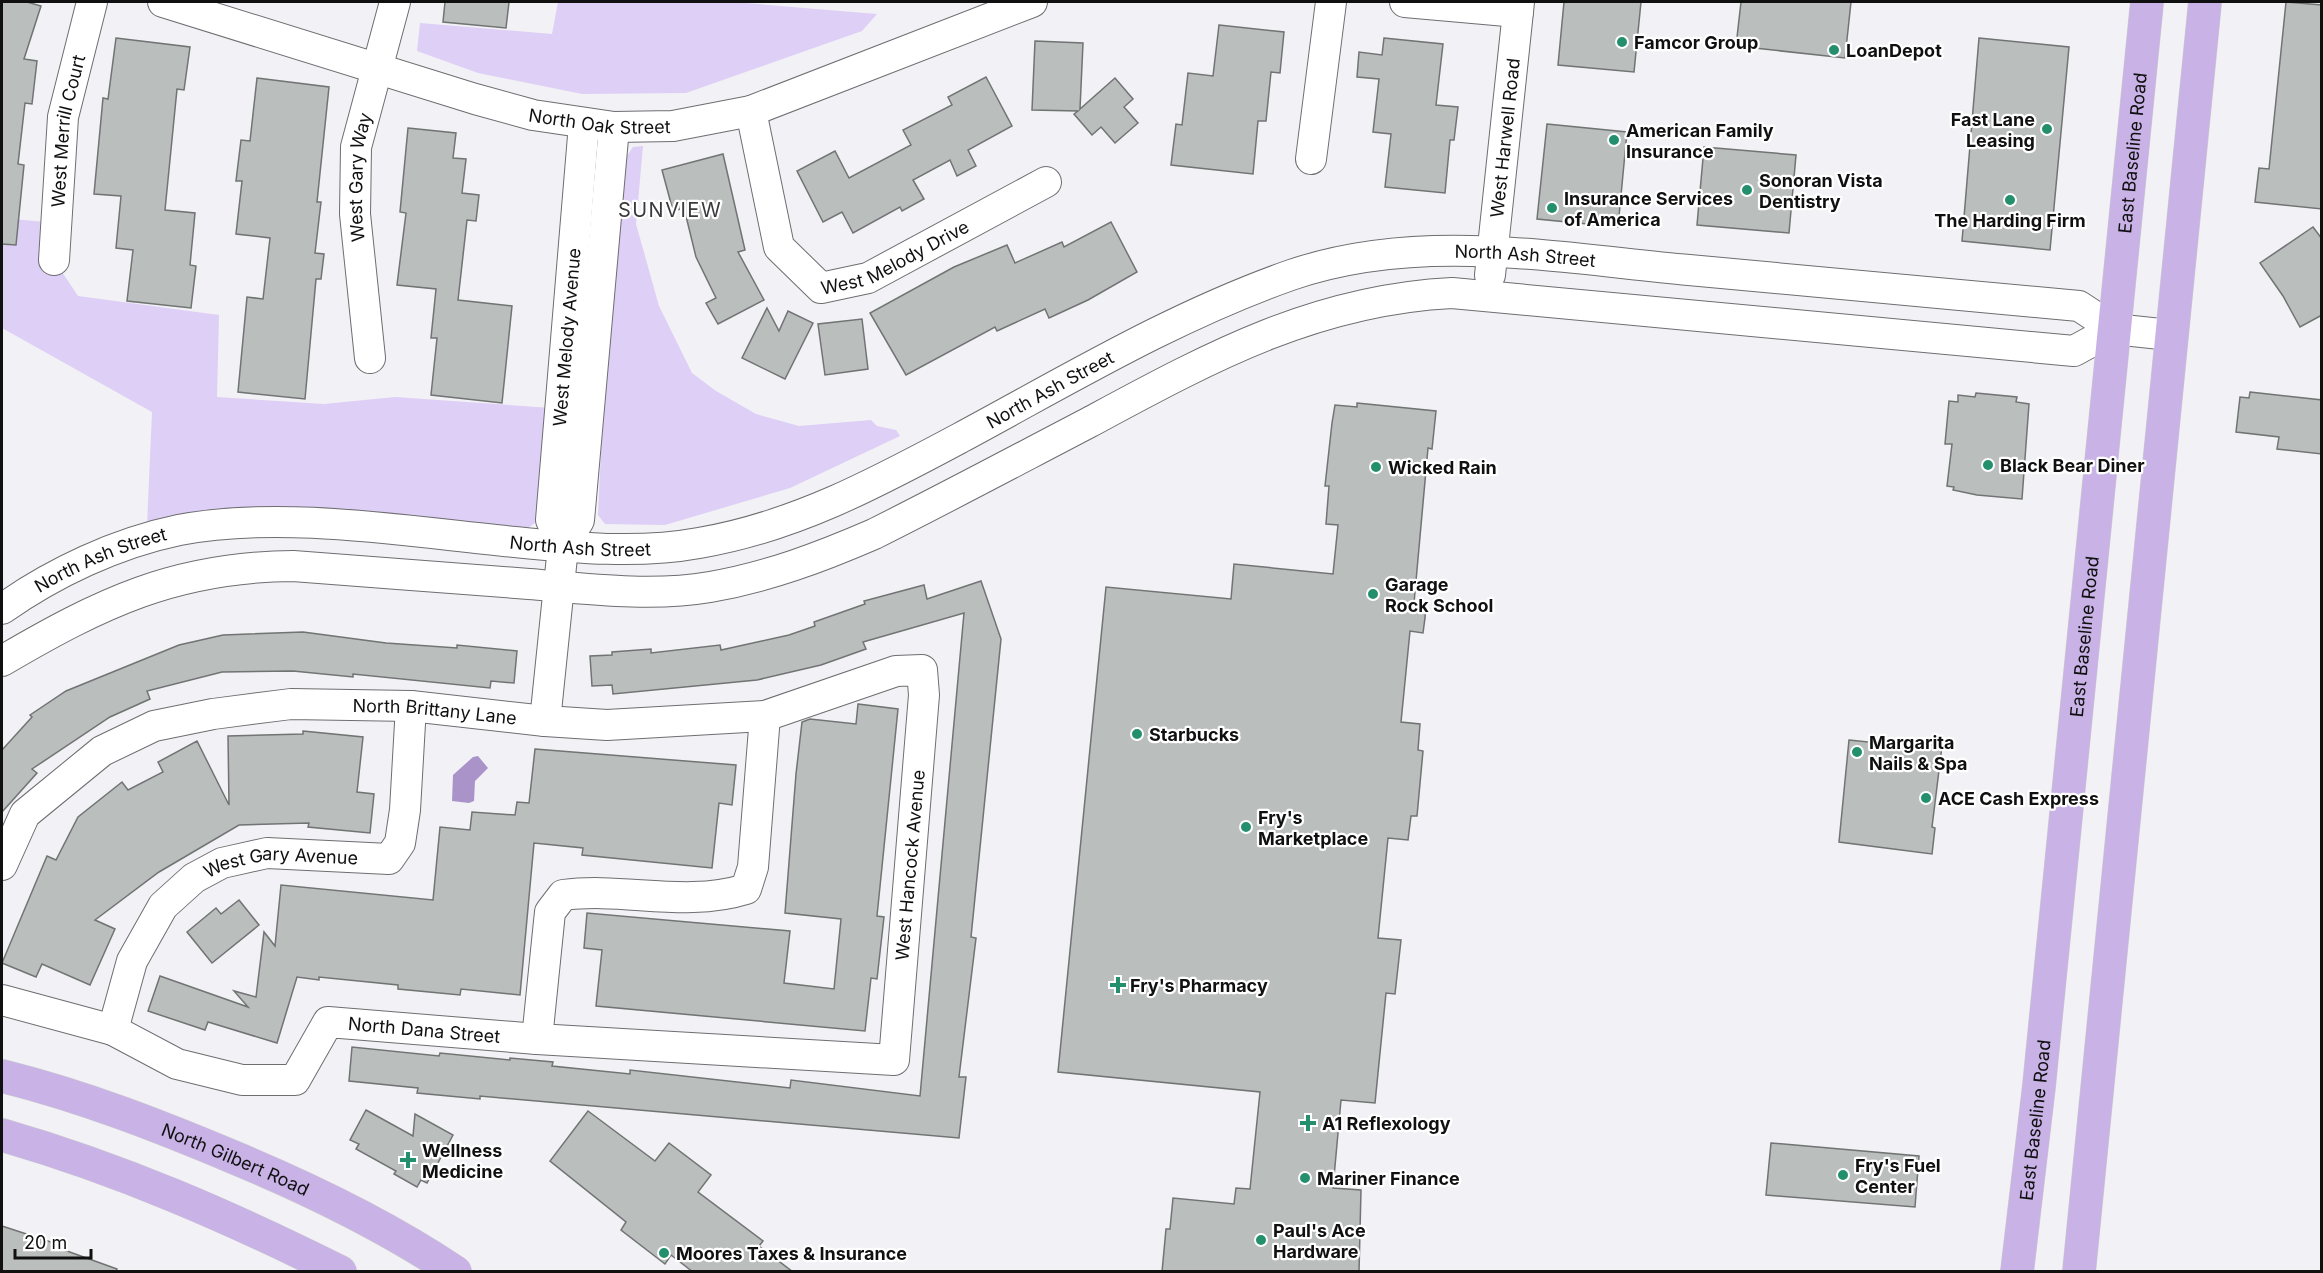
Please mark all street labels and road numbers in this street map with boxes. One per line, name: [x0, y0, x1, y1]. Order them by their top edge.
street label: West Merrill Court: [47, 52, 89, 208]
street label: West Harwell Road: [1486, 57, 1523, 219]
street label: East Baseline Road: [2114, 71, 2150, 234]
street label: North Oak Street: [527, 104, 671, 138]
street label: West Gary Way: [344, 110, 375, 243]
street label: West Melody Drive: [819, 215, 972, 298]
street label: North Ash Street: [1454, 240, 1597, 271]
street label: West Melody Avenue: [548, 247, 584, 427]
street label: North Ash Street: [983, 346, 1117, 432]
street label: North Ash Street: [30, 523, 169, 596]
street label: North Ash Street: [509, 531, 652, 560]
street label: East Baseline Road: [2065, 555, 2102, 718]
street label: North Brittany Lane: [352, 695, 518, 728]
street label: West Hancock Avenue: [891, 769, 929, 961]
street label: West Gary Avenue: [200, 842, 358, 882]
street label: North Dana Street: [347, 1013, 501, 1047]
street label: East Baseline Road: [2015, 1039, 2054, 1202]
street label: North Gilbert Road: [159, 1119, 313, 1200]

